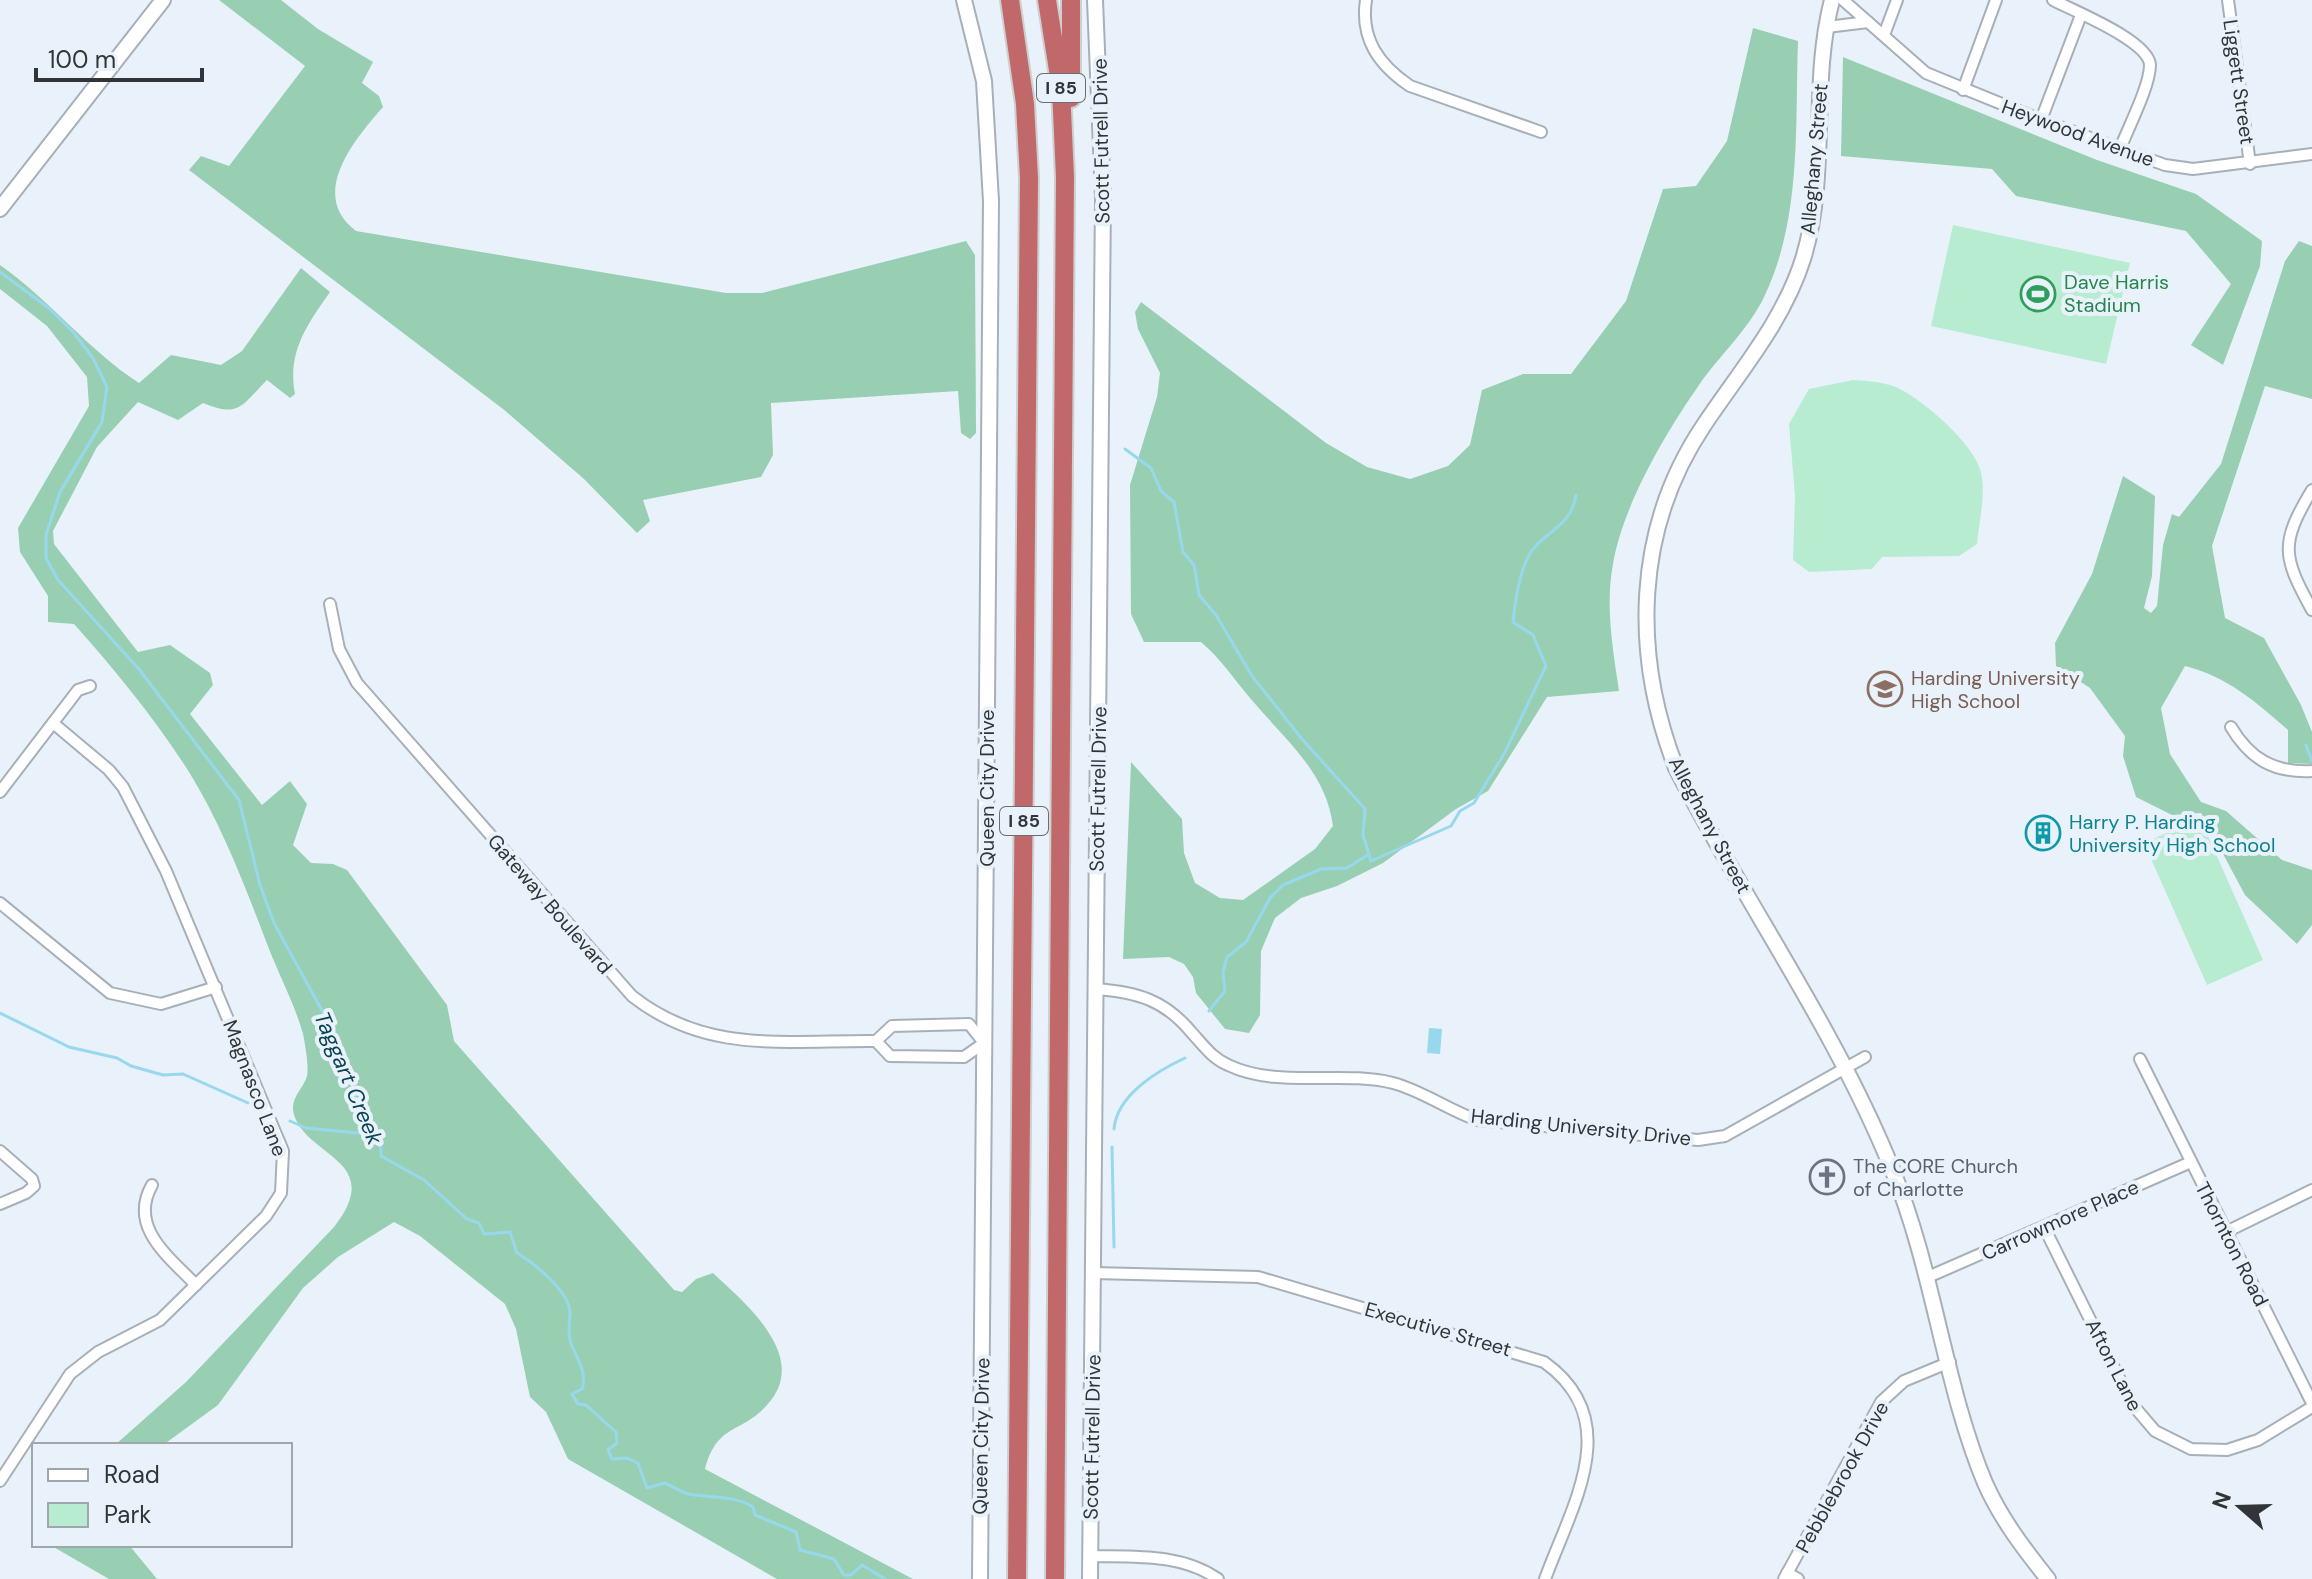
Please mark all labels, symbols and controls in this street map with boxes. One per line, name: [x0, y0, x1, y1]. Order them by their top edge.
street label: Liggett Street: [2217, 18, 2261, 146]
scale bar: [36, 32, 202, 82]
text: 100 m: [48, 44, 116, 75]
street label: Scott Futrell Drive: [1087, 58, 1115, 224]
road number: I 85: [1037, 74, 1085, 102]
street label: Alleghany Street: [1794, 82, 1834, 236]
street label: Heywood Avenue: [1998, 93, 2158, 173]
place label: Dave Harris Stadium: [2064, 269, 2169, 318]
sports icon: Dave Harris Stadium: [2019, 275, 2057, 313]
place label: Harding University High School: [1911, 665, 2080, 714]
school or university icon: Harding University High School: [1866, 670, 1904, 708]
street label: Scott Futrell Drive: [1084, 706, 1112, 872]
street label: Queen City Drive: [974, 709, 1000, 867]
street label: Alleghany Street: [1663, 752, 1757, 898]
road number: I 85: [1000, 807, 1048, 835]
place label: Harry P. Harding University High School: [2069, 809, 2275, 858]
building icon: Harry P. Harding University High School: [2024, 814, 2062, 852]
street label: Gateway Boulevard: [482, 828, 618, 980]
water label: Taggart Creek: [307, 1007, 390, 1150]
street label: Magnasco Lane: [217, 1016, 293, 1160]
street label: Harding University Drive: [1470, 1102, 1692, 1152]
place label: The CORE Church of Charlotte: [1853, 1153, 2018, 1202]
church icon: The CORE Church of Charlotte: [1808, 1158, 1846, 1196]
street label: Carrowmore Place: [1977, 1174, 2143, 1266]
street label: Thornton Road: [2189, 1177, 2275, 1311]
street label: Executive Street: [1362, 1296, 1514, 1362]
street label: Afton Lane: [2080, 1314, 2148, 1416]
street label: Scott Futrell Drive: [1078, 1354, 1106, 1520]
street label: Queen City Drive: [967, 1357, 995, 1515]
street label: Pebblebrook Drive: [1790, 1397, 1894, 1557]
legend: [32, 1443, 292, 1547]
text: Road: [104, 1459, 160, 1490]
north arrow: [2200, 1467, 2280, 1547]
text: N: [2205, 1488, 2238, 1513]
text: Park: [104, 1499, 151, 1530]

